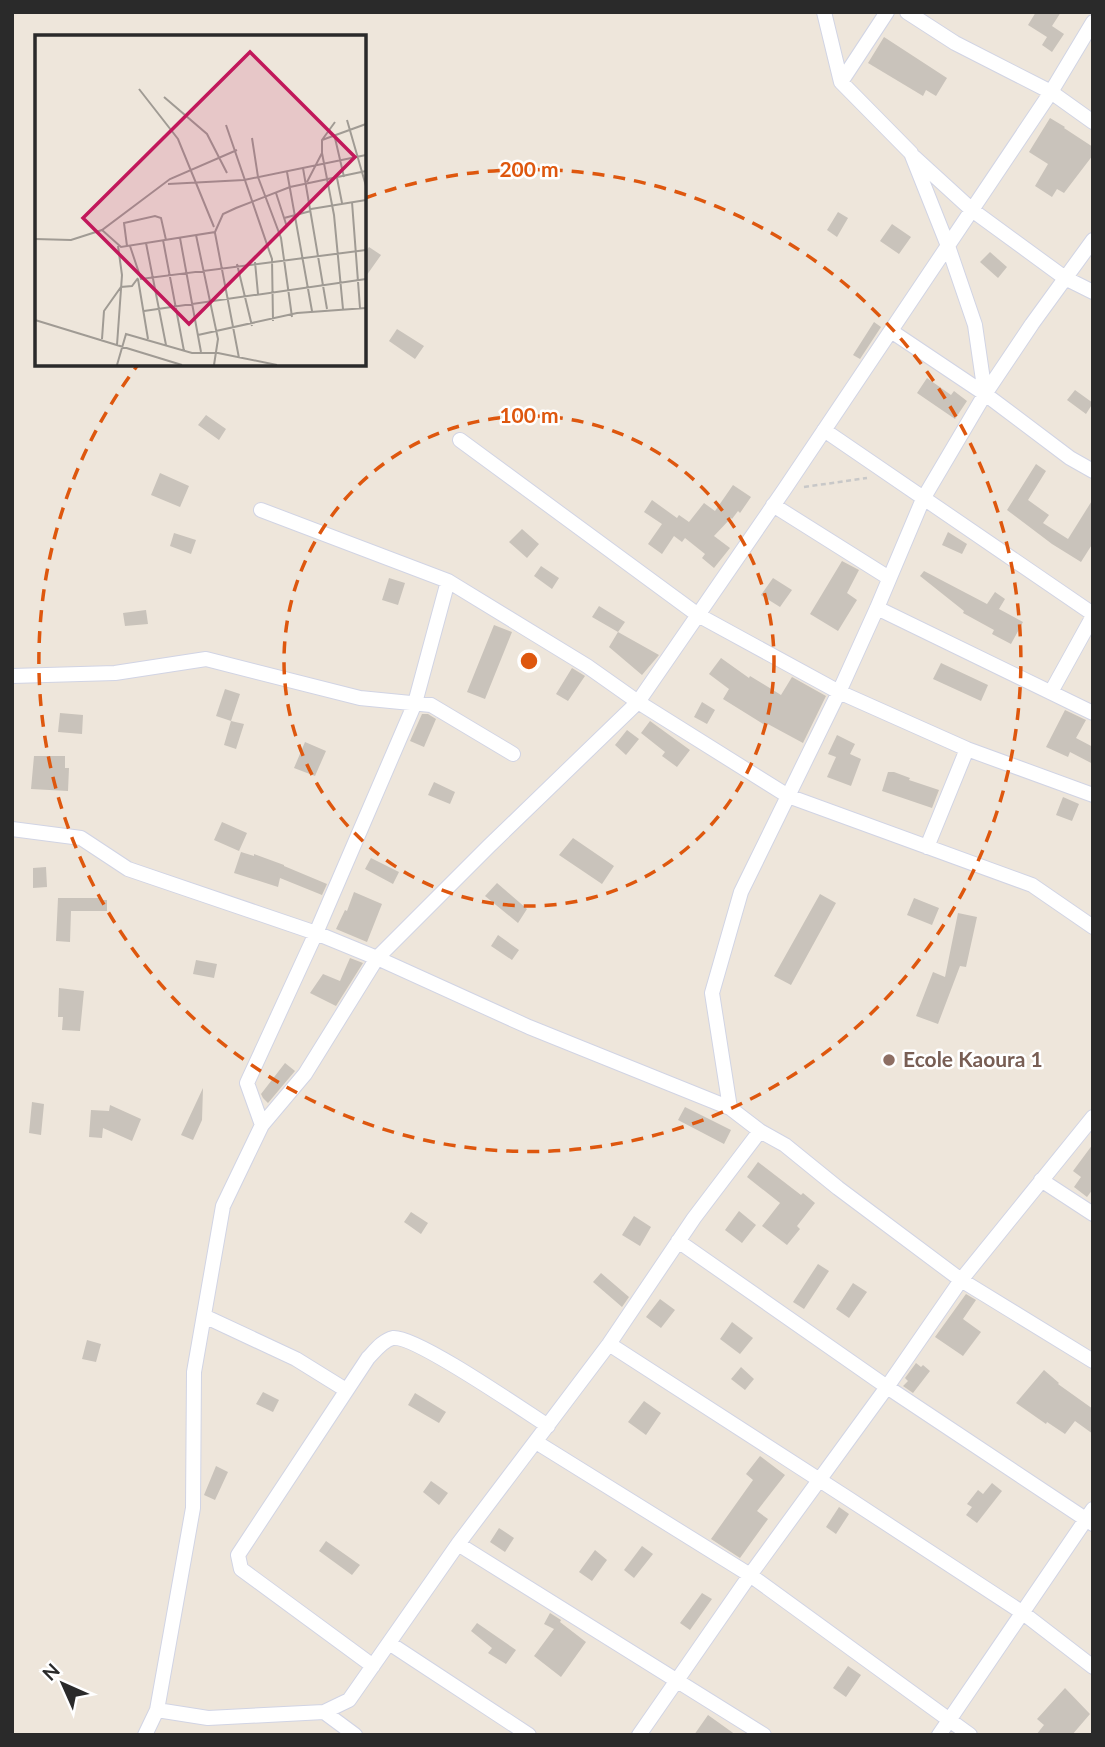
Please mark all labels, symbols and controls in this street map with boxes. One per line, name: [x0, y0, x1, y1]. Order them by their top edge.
inset map: [35, 35, 366, 366]
text: 200 m: [499, 156, 559, 181]
text: 100 m: [499, 402, 559, 427]
centre of rings: [517, 649, 541, 673]
place label: Ecole Kaoura 1: [903, 1046, 1043, 1071]
marker: Ecole Kaoura 1: [881, 1052, 897, 1068]
north arrow: [28, 1649, 98, 1719]
text: N: [37, 1658, 64, 1685]

